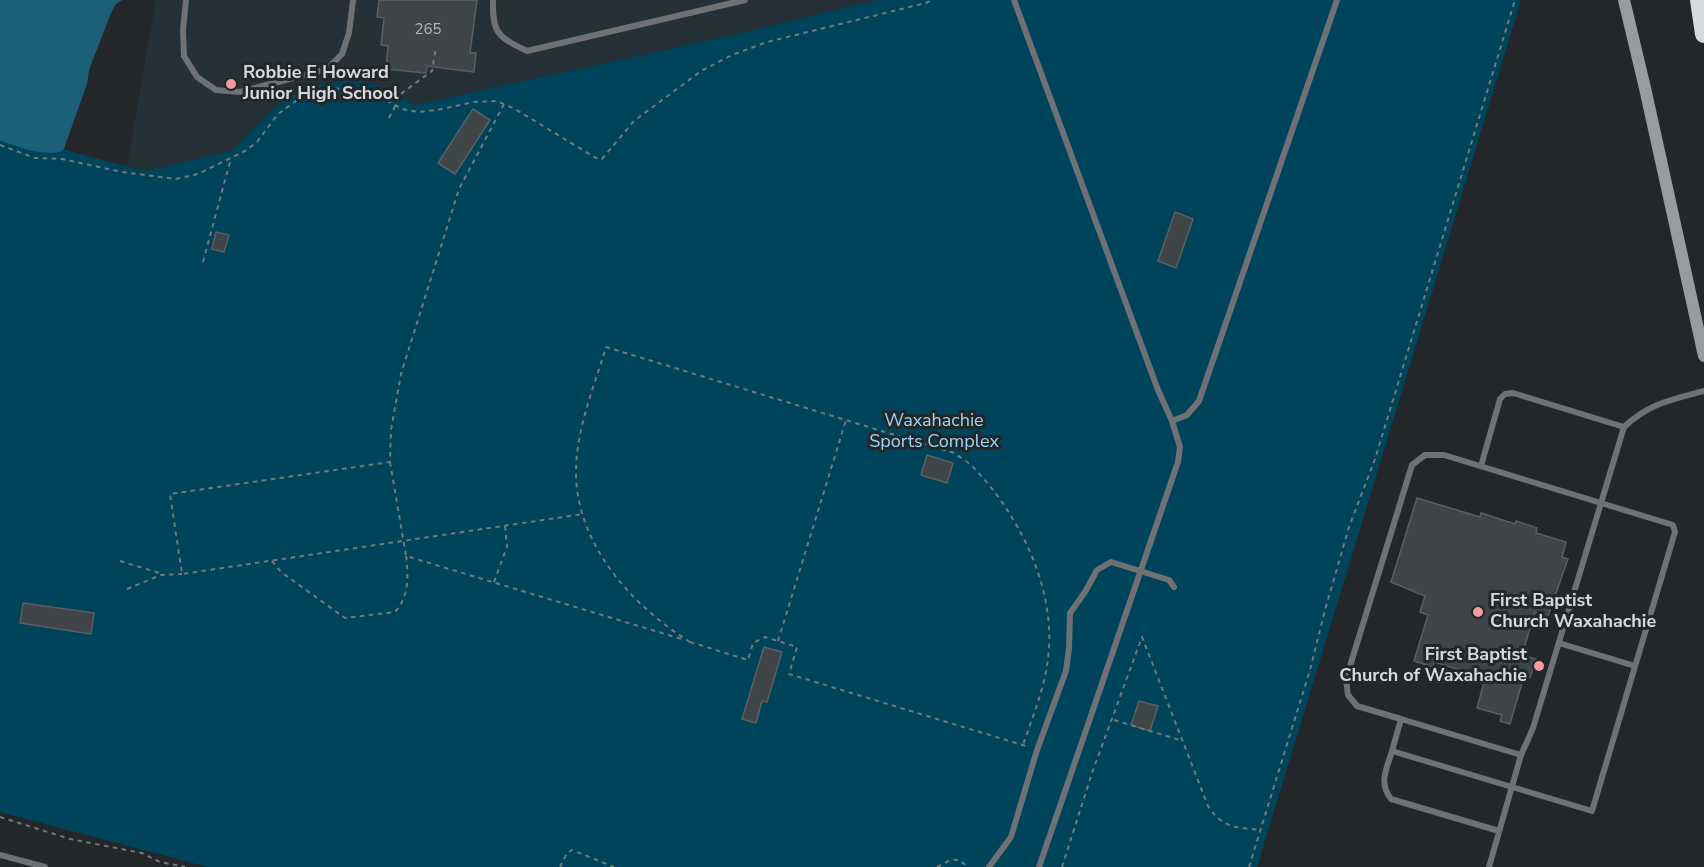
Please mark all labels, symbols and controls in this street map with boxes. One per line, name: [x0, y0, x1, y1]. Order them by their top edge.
house number: 265: [415, 21, 441, 39]
place label: Robbie E Howard Junior High School: [243, 63, 399, 106]
marker: Robbie E Howard Junior High School: [224, 77, 238, 91]
park label: Waxahachie Sports Complex: [869, 411, 999, 454]
place label: First Baptist Church Waxahachie: [1490, 591, 1656, 634]
marker: First Baptist Church Waxahachie: [1471, 605, 1485, 619]
place label: First Baptist Church of Waxahachie: [1339, 645, 1527, 688]
marker: First Baptist Church of Waxahachie: [1532, 659, 1546, 673]

